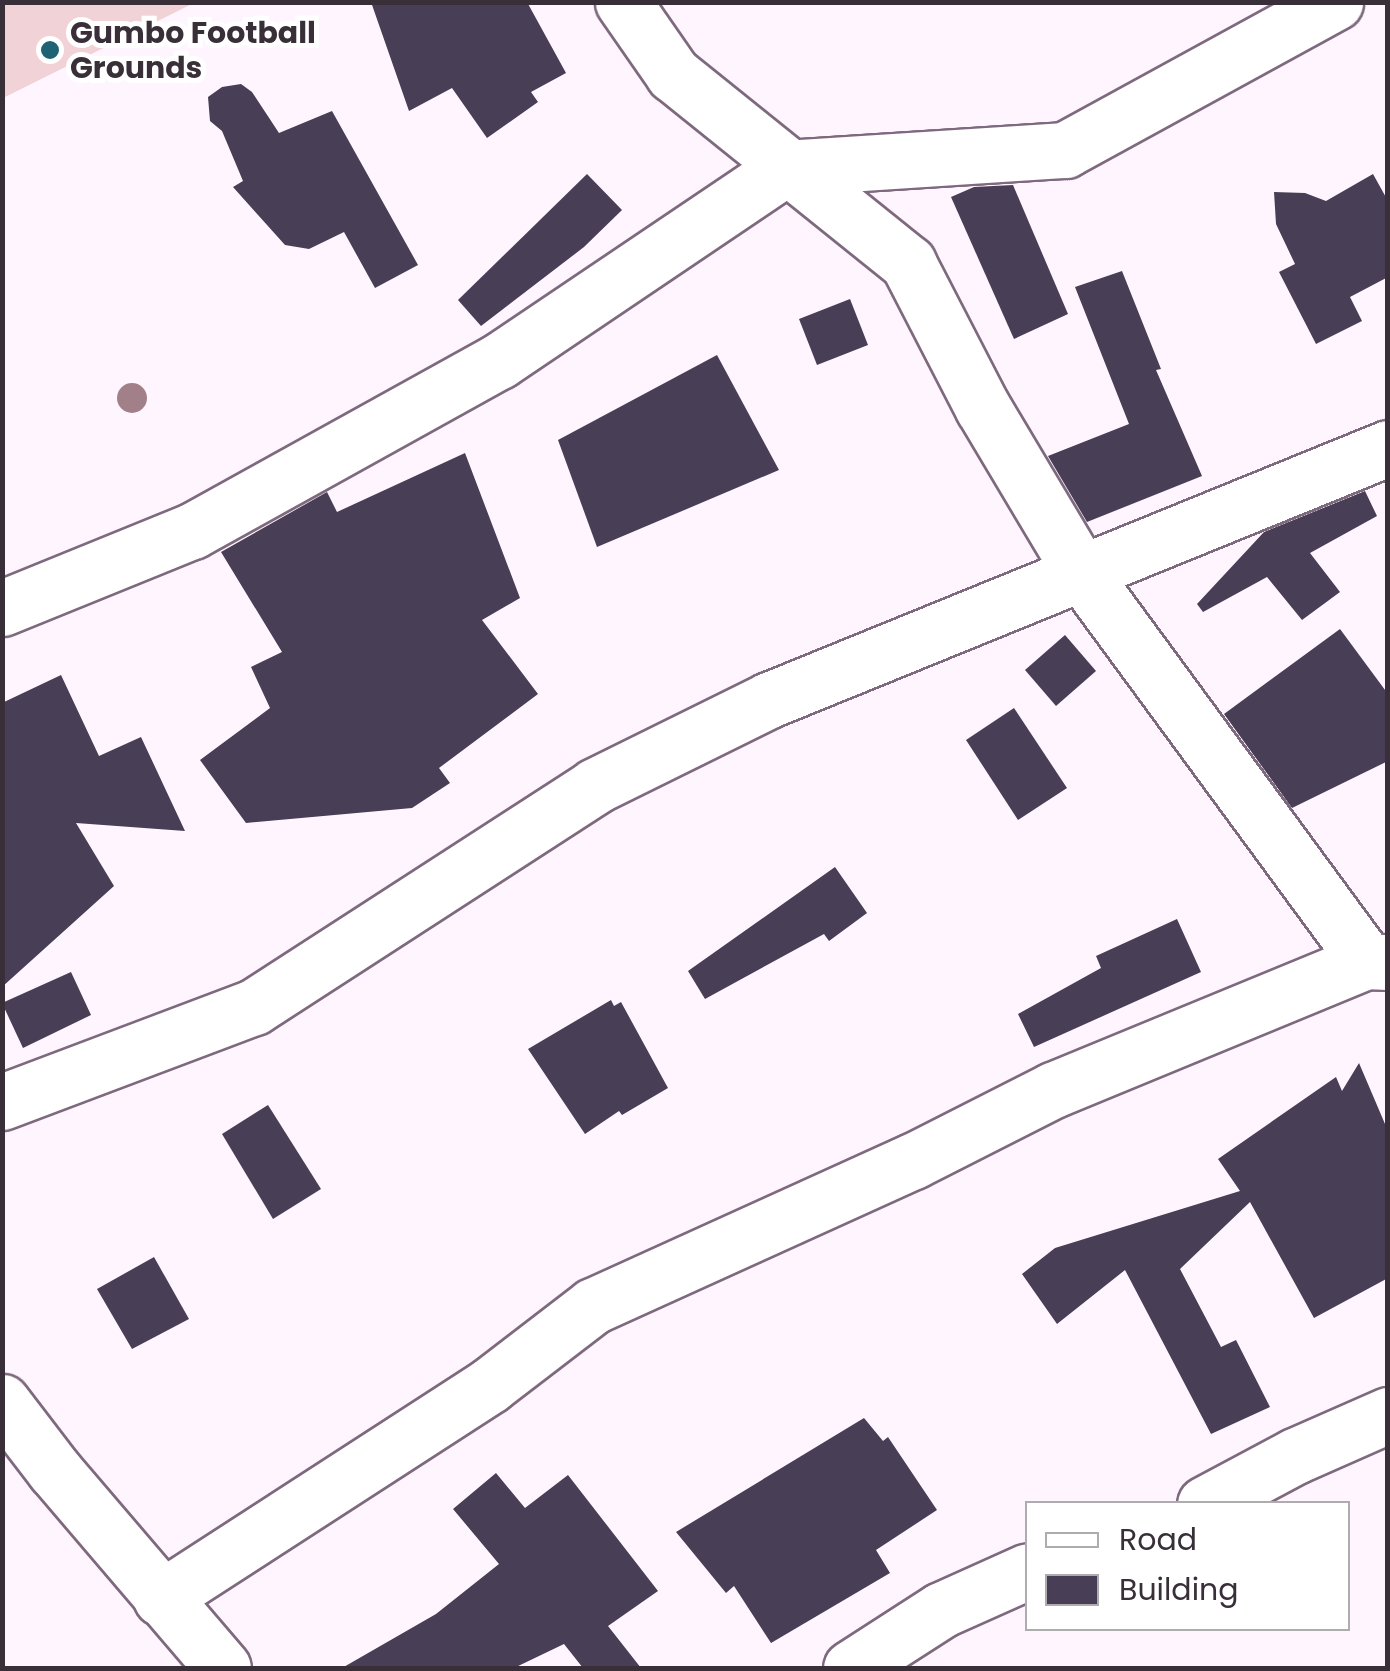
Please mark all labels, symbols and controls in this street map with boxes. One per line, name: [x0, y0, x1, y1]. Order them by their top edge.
place label: Gumbo Football Grounds: [70, 15, 316, 86]
marker: Gumbo Football Grounds: [39, 39, 61, 61]
legend: [1025, 1501, 1350, 1631]
text: Road: [1119, 1518, 1197, 1561]
text: Building: [1119, 1568, 1239, 1611]

